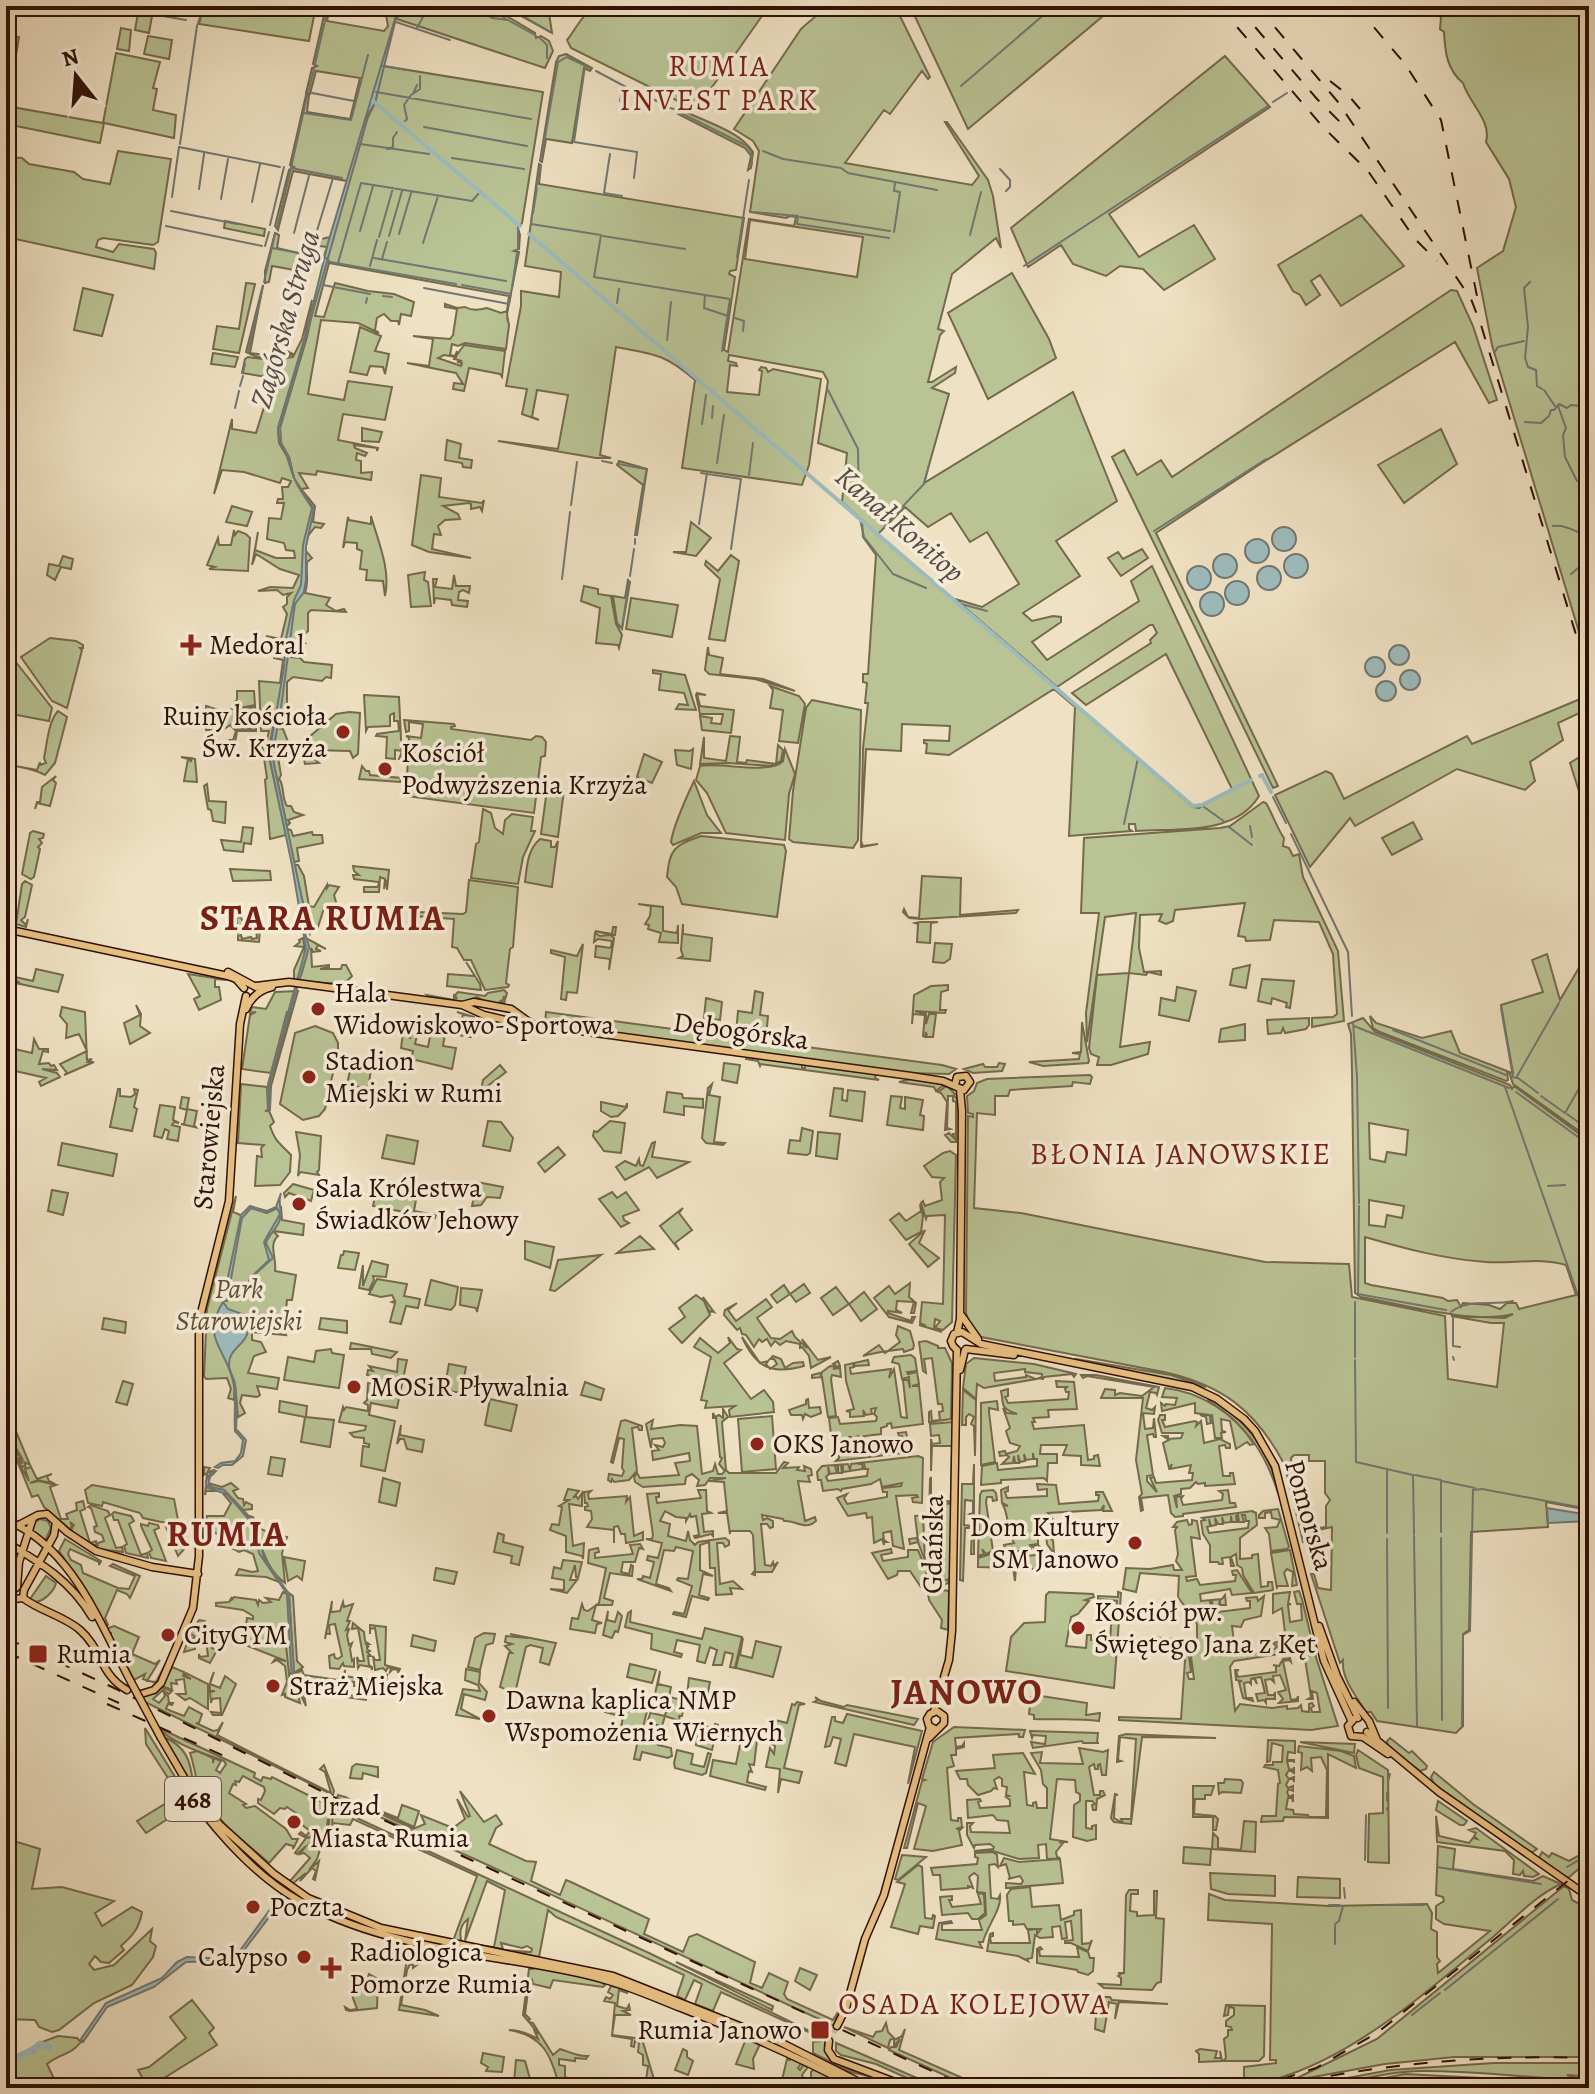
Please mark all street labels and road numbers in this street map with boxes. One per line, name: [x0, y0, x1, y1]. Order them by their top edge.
street label: Dębogórska: [671, 1003, 811, 1059]
street label: Starowiejska: [184, 1063, 234, 1211]
street label: Pomorska: [1275, 1455, 1343, 1575]
street label: Gdańska: [913, 1494, 953, 1594]
road number: 468: [165, 1777, 221, 1821]

